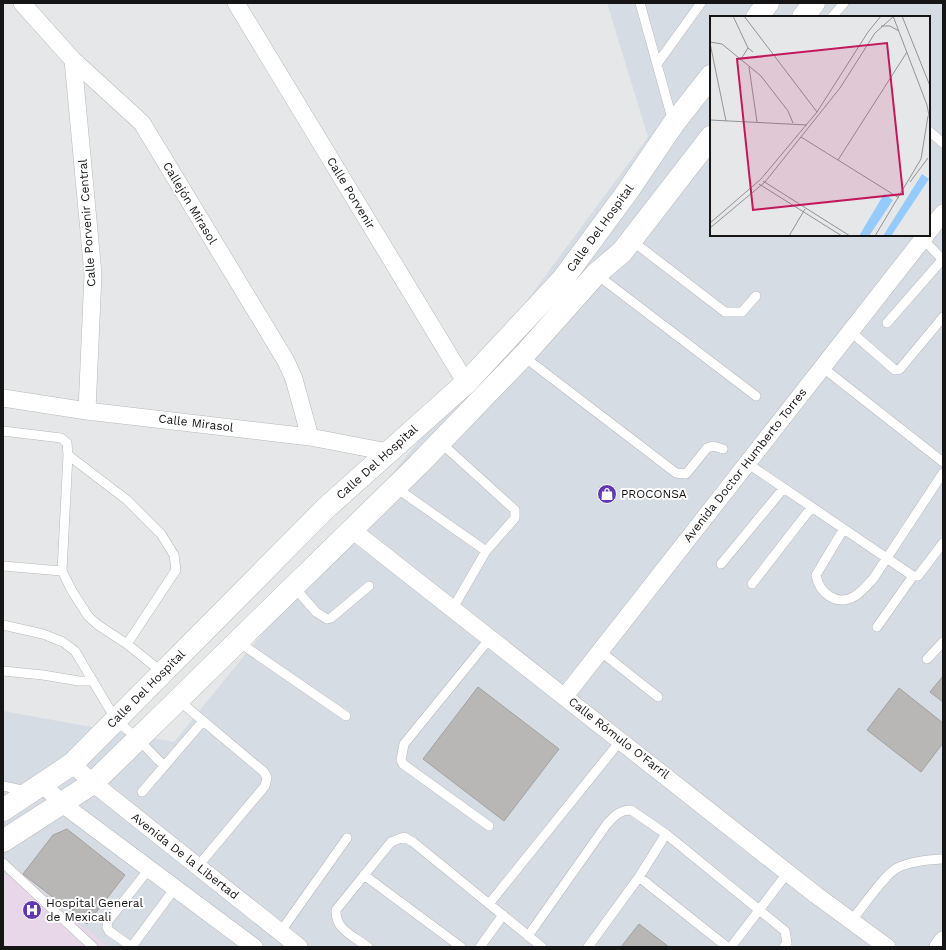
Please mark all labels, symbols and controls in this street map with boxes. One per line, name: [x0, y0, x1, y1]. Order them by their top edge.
inset map: [710, 16, 930, 236]
street label: Calle Porvenir: [324, 155, 378, 232]
street label: Calle Porvenir Central: [76, 158, 98, 287]
street label: Callejón Mirasol: [160, 159, 220, 247]
street label: Calle Del Hospital: [564, 181, 637, 274]
street label: Avenida Doctor Humberto Torres: [681, 385, 809, 545]
street label: Calle Mirasol: [158, 411, 235, 435]
street label: Calle Del Hospital: [333, 422, 421, 502]
shop icon: PROCONSA: [596, 483, 618, 505]
place label: PROCONSA: [621, 487, 687, 501]
street label: Calle Del Hospital: [104, 647, 188, 731]
street label: Calle Rómulo O'Farril: [566, 694, 672, 782]
street label: Avenida De la Libertad: [129, 810, 241, 902]
place label: Hospital General de Mexicali: [46, 896, 144, 924]
hospital icon: Hospital General de Mexicali: [21, 899, 43, 921]

